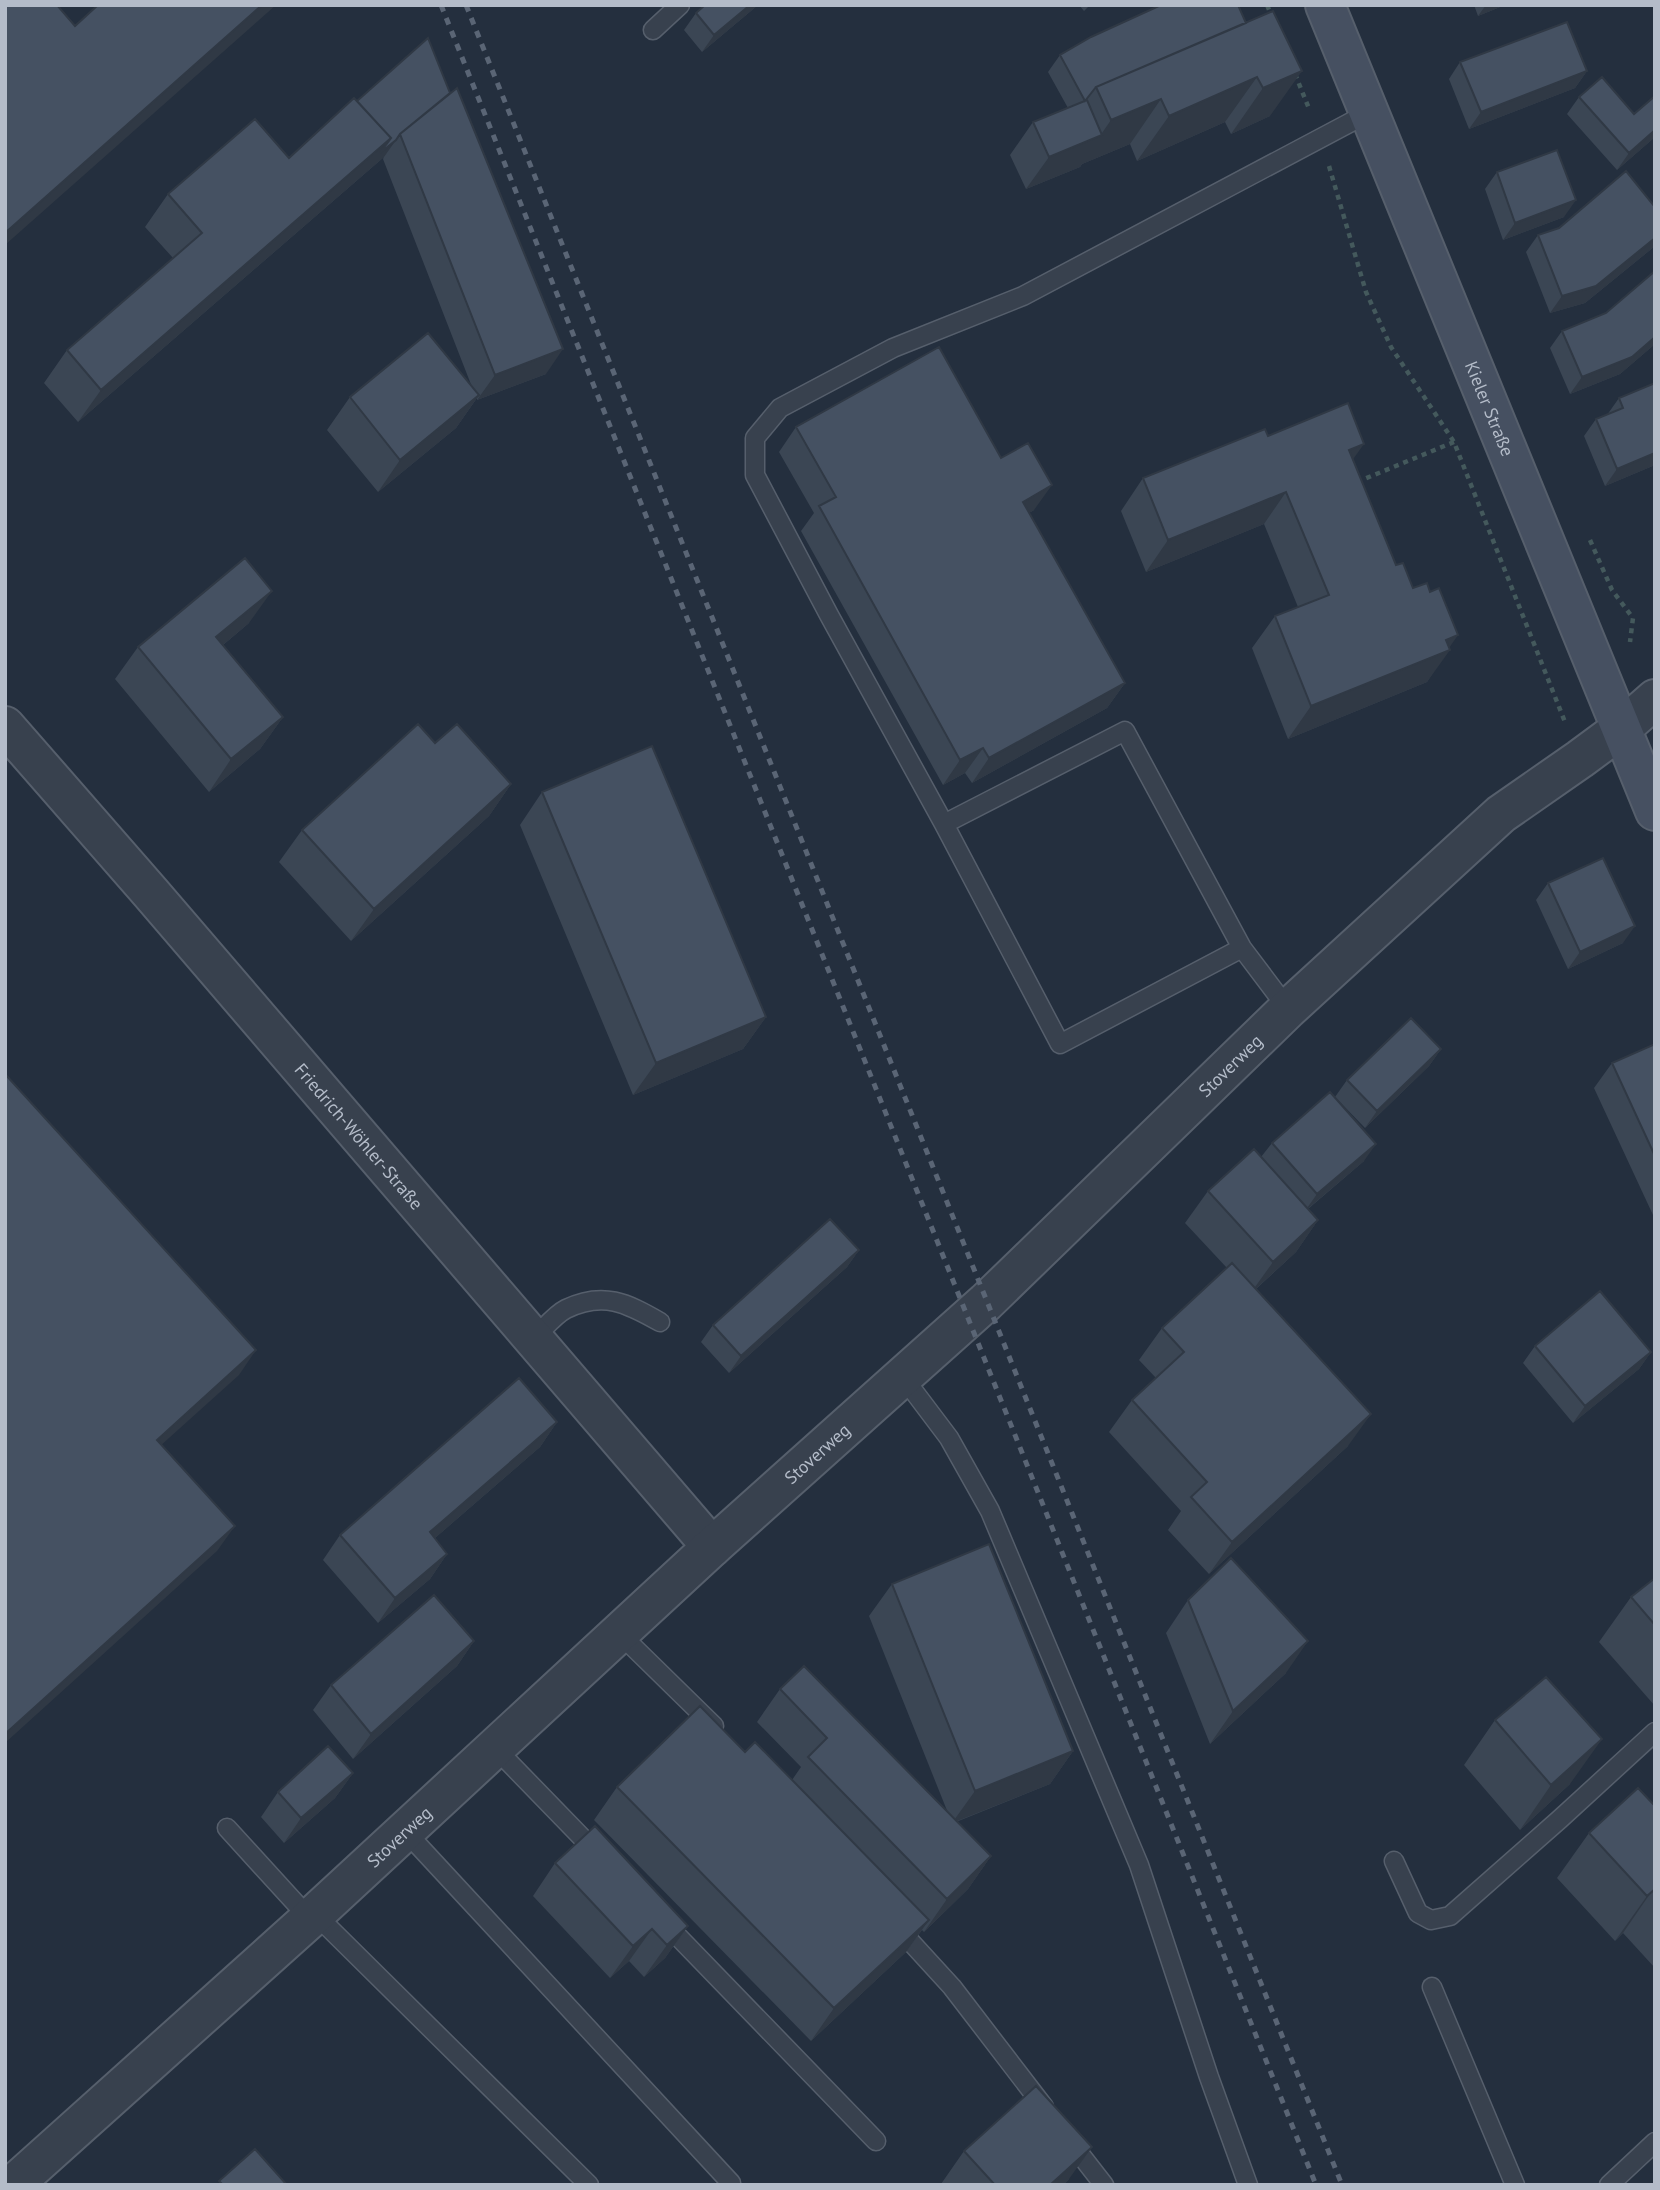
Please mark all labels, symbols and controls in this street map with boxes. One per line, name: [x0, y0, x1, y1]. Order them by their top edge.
street label: Kieler Straße: [1460, 357, 1520, 460]
street label: Stoverweg: [1193, 1029, 1267, 1101]
street label: Friedrich-Wöhler-Straße: [290, 1058, 429, 1214]
street label: Stoverweg: [779, 1418, 854, 1489]
street label: Stoverweg: [362, 1801, 436, 1872]

